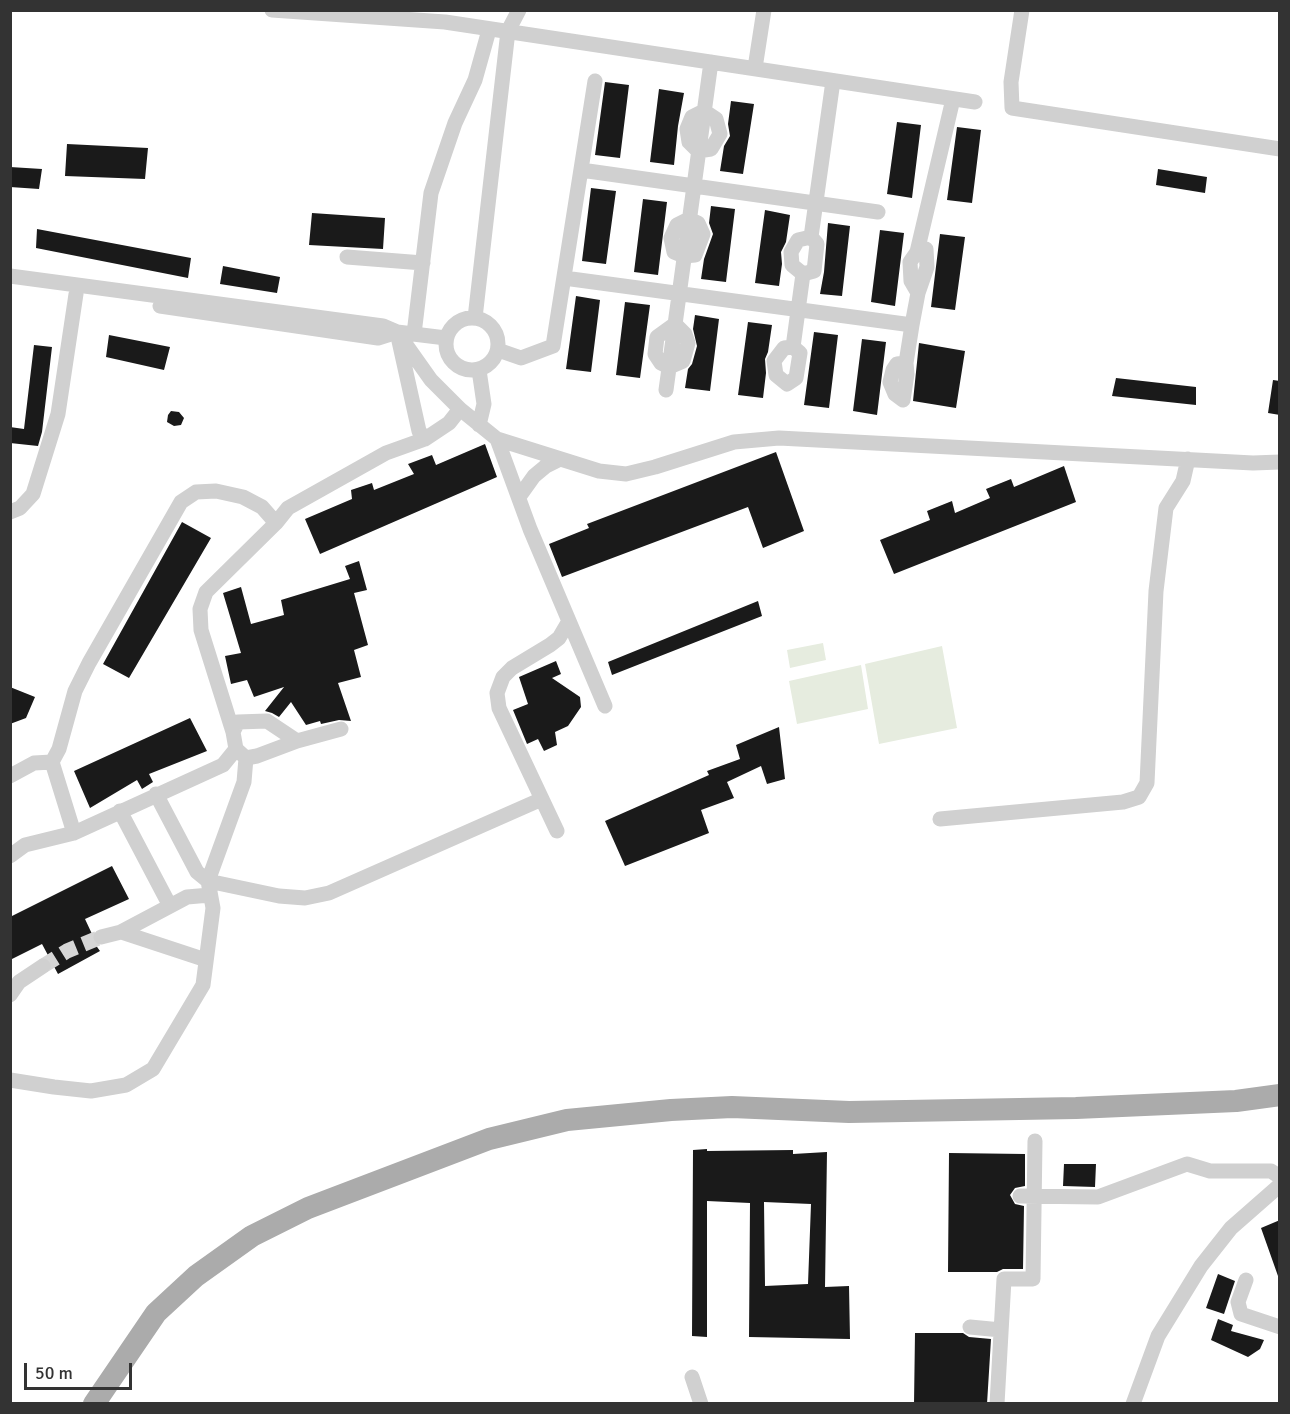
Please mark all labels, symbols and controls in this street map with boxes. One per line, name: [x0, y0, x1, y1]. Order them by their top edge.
scale bar: [27, 1351, 135, 1389]
text: 50 m: [35, 1362, 73, 1384]

